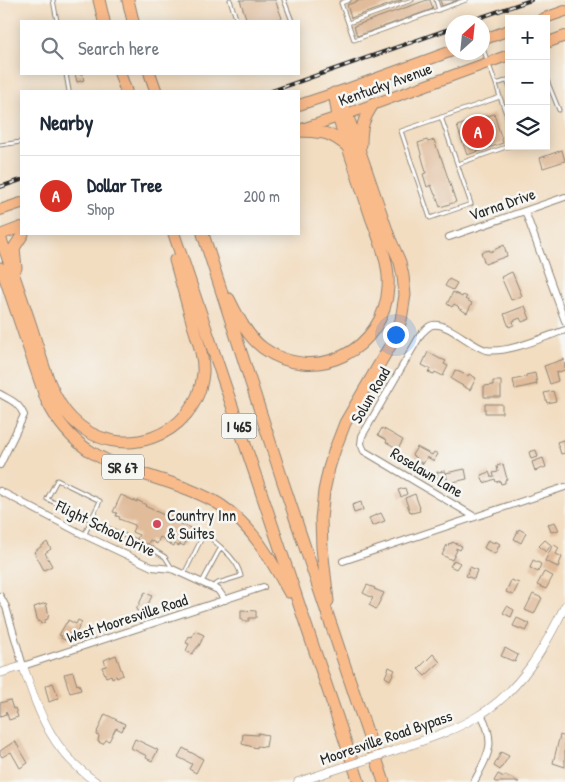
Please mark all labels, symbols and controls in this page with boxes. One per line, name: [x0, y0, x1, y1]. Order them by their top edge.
north arrow: [445, 15, 490, 60]
map controls: [505, 15, 550, 150]
button: +: [505, 15, 550, 60]
search box: [20, 20, 300, 75]
icon: search: [38, 34, 66, 62]
text: Search here: [78, 35, 159, 61]
street label: Kentucky Avenue: [335, 57, 435, 111]
button: −: [505, 60, 550, 105]
button: layers: [505, 105, 550, 150]
text: Nearby: [40, 108, 93, 137]
pin: A: [462, 113, 494, 151]
text: Dollar Tree: [87, 172, 162, 198]
street label: Varna Drive: [466, 182, 539, 226]
text: A: [52, 185, 60, 207]
text: 200 m: [244, 185, 280, 207]
text: Shop: [87, 198, 114, 220]
your location: [383, 322, 409, 348]
street label: Solun Road: [345, 363, 395, 427]
road number: I 465: [222, 414, 256, 438]
street label: Roselawn Lane: [387, 442, 468, 503]
road number: SR 67: [102, 454, 144, 480]
street label: Flight School Drive: [52, 494, 160, 562]
place label: Country Inn & Suites: [167, 504, 236, 544]
marker: Country Inn & Suites: [151, 518, 163, 530]
street label: West Mooresville Road: [64, 588, 190, 648]
street label: Mooresville Road Bypass: [317, 704, 455, 770]

